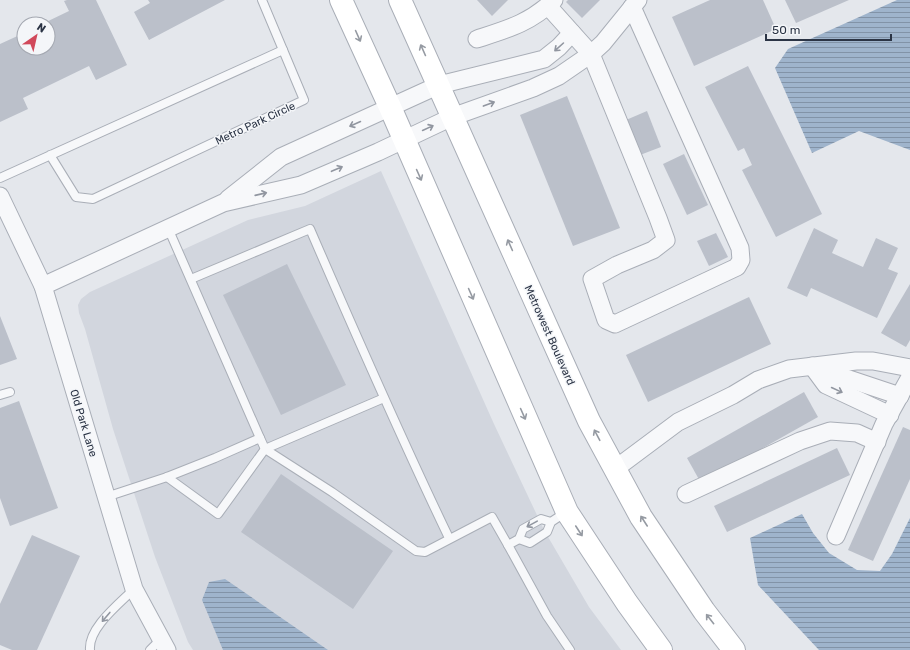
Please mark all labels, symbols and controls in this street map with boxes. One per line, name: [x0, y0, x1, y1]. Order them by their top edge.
north arrow: [16, 16, 56, 56]
scale bar: [766, 16, 891, 42]
text: N: [34, 21, 48, 36]
text: 50 m: [772, 23, 800, 37]
one-way arrow: [354, 29, 362, 41]
one-way arrow: [554, 42, 564, 51]
one-way arrow: [419, 44, 426, 56]
street label: Metro Park Circle: [213, 99, 297, 148]
one-way arrow: [482, 100, 495, 107]
one-way arrow: [349, 121, 361, 128]
one-way arrow: [422, 124, 434, 132]
one-way arrow: [330, 165, 342, 173]
one-way arrow: [416, 169, 424, 181]
one-way arrow: [254, 190, 267, 198]
one-way arrow: [506, 240, 513, 252]
street label: Metrowest Boulevard: [522, 283, 578, 387]
one-way arrow: [468, 288, 476, 300]
one-way arrow: [831, 387, 843, 394]
street label: Old Park Lane: [67, 388, 100, 458]
one-way arrow: [520, 407, 528, 419]
one-way arrow: [592, 429, 600, 441]
one-way arrow: [640, 515, 648, 526]
one-way arrow: [526, 521, 538, 529]
one-way arrow: [575, 525, 583, 536]
one-way arrow: [102, 611, 111, 622]
one-way arrow: [706, 614, 714, 625]

